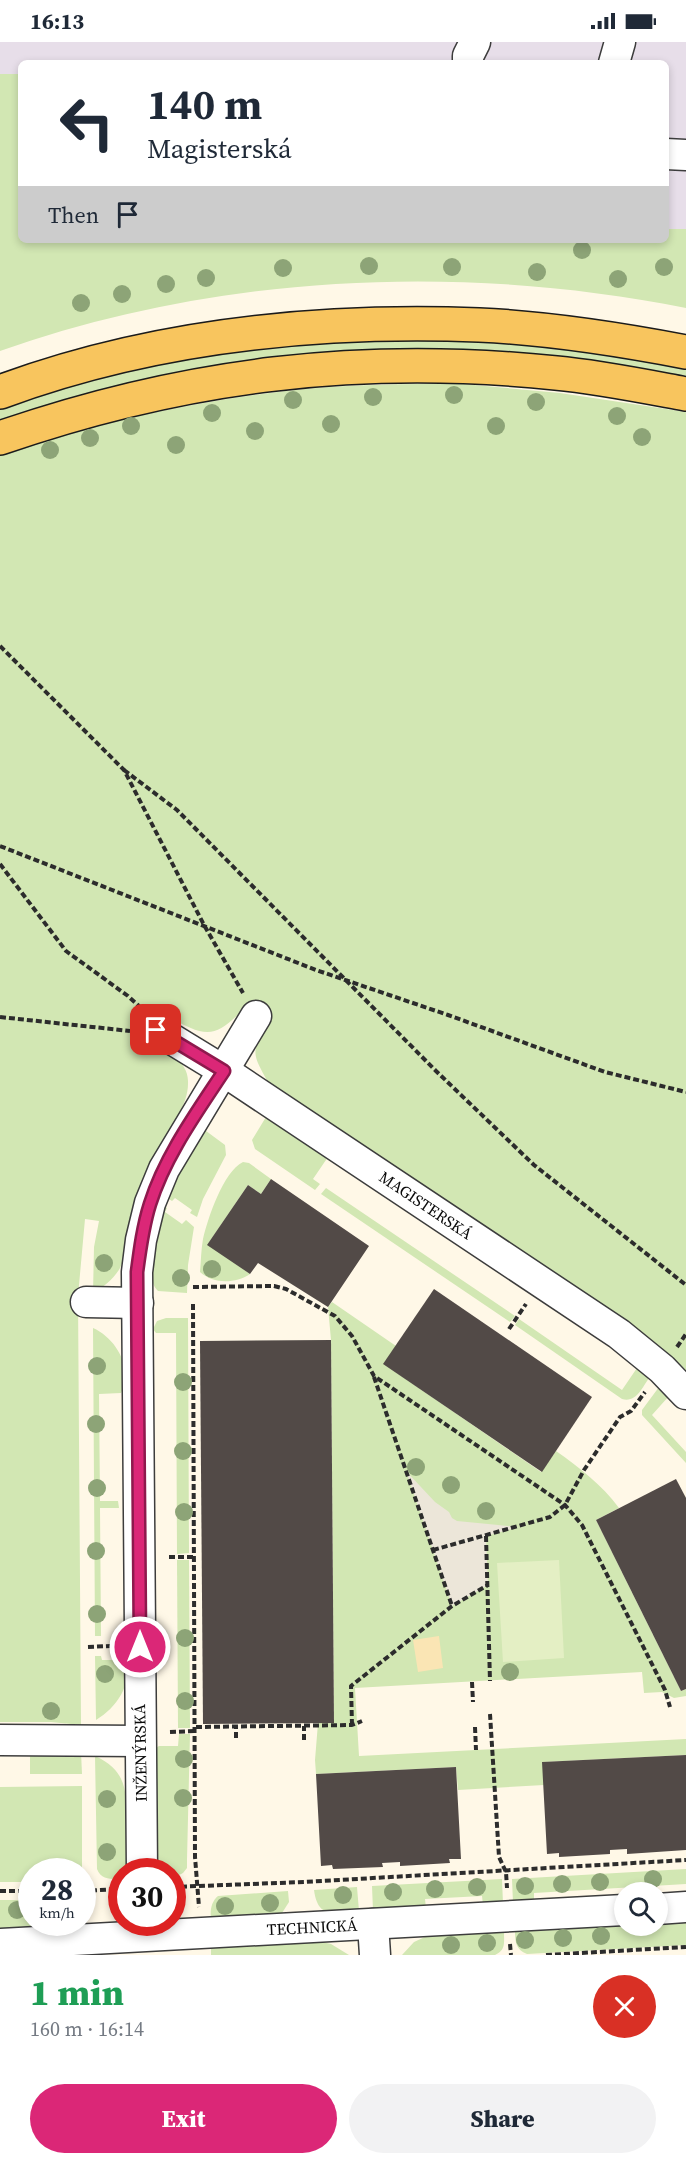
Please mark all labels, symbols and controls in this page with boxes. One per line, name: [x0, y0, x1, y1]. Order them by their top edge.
text: 16:13: [30, 6, 84, 36]
text: 140 m: [147, 75, 262, 133]
icon: left: [48, 84, 126, 162]
text: Magisterská: [147, 130, 292, 167]
icon: arrive: [111, 198, 144, 231]
text: Then: [48, 200, 99, 230]
pin: [130, 1004, 181, 1055]
icon: arrive: [139, 1013, 172, 1046]
street label: MAGISTERSKÁ: [375, 1166, 477, 1245]
position arrow: [108, 1615, 172, 1679]
street label: INŽENÝRSKÁ: [128, 1703, 152, 1802]
speed limit sign: 30: [108, 1858, 186, 1936]
text: 28: [41, 1869, 73, 1910]
map controls: [614, 1882, 668, 1936]
button: search: [614, 1882, 668, 1936]
text: km/h: [39, 1902, 75, 1923]
street label: TECHNICKÁ: [266, 1914, 358, 1940]
text: 1 min: [30, 1968, 124, 2017]
button: close: [593, 1975, 656, 2038]
text: 160 m · 16:14: [30, 2015, 144, 2043]
button: Exit: [30, 2084, 337, 2153]
button: Share: [349, 2084, 656, 2153]

